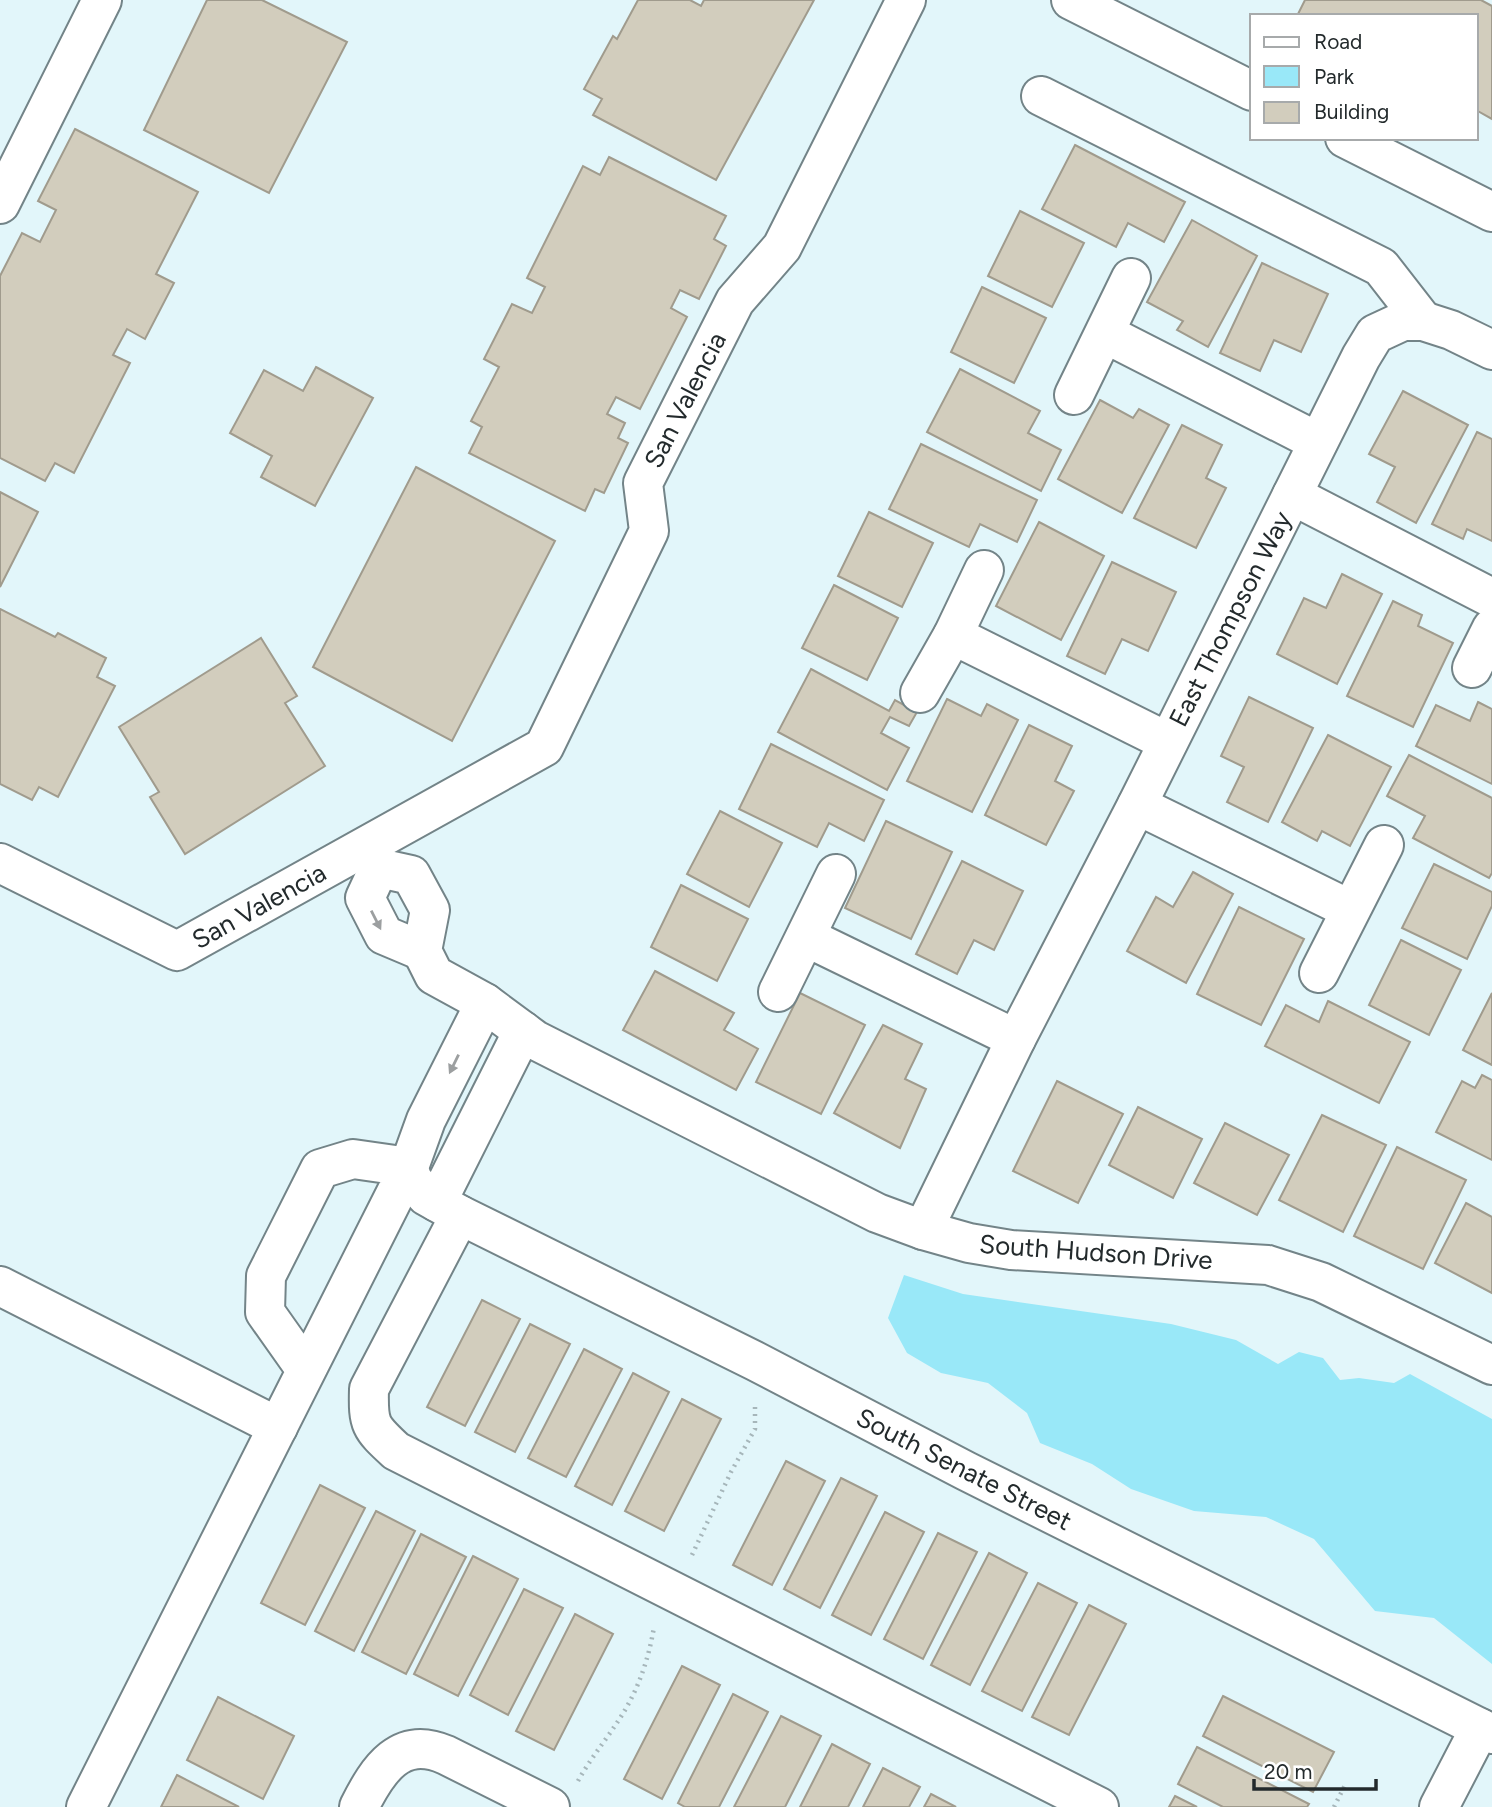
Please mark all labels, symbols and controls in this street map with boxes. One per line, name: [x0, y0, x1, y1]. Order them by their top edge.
legend: [1250, 14, 1478, 140]
text: Road: [1314, 29, 1362, 54]
text: Park: [1314, 64, 1355, 89]
text: Building: [1314, 99, 1389, 124]
street label: San Valencia: [637, 327, 733, 473]
street label: East Thompson Way: [1162, 506, 1298, 732]
street label: San Valencia: [186, 856, 332, 956]
one-way arrow: [371, 910, 382, 930]
one-way arrow: [449, 1054, 460, 1074]
street label: South Hudson Drive: [978, 1228, 1214, 1276]
street label: South Senate Street: [851, 1401, 1077, 1537]
scale bar: [1254, 1748, 1376, 1792]
text: 20 m: [1264, 1759, 1312, 1784]

